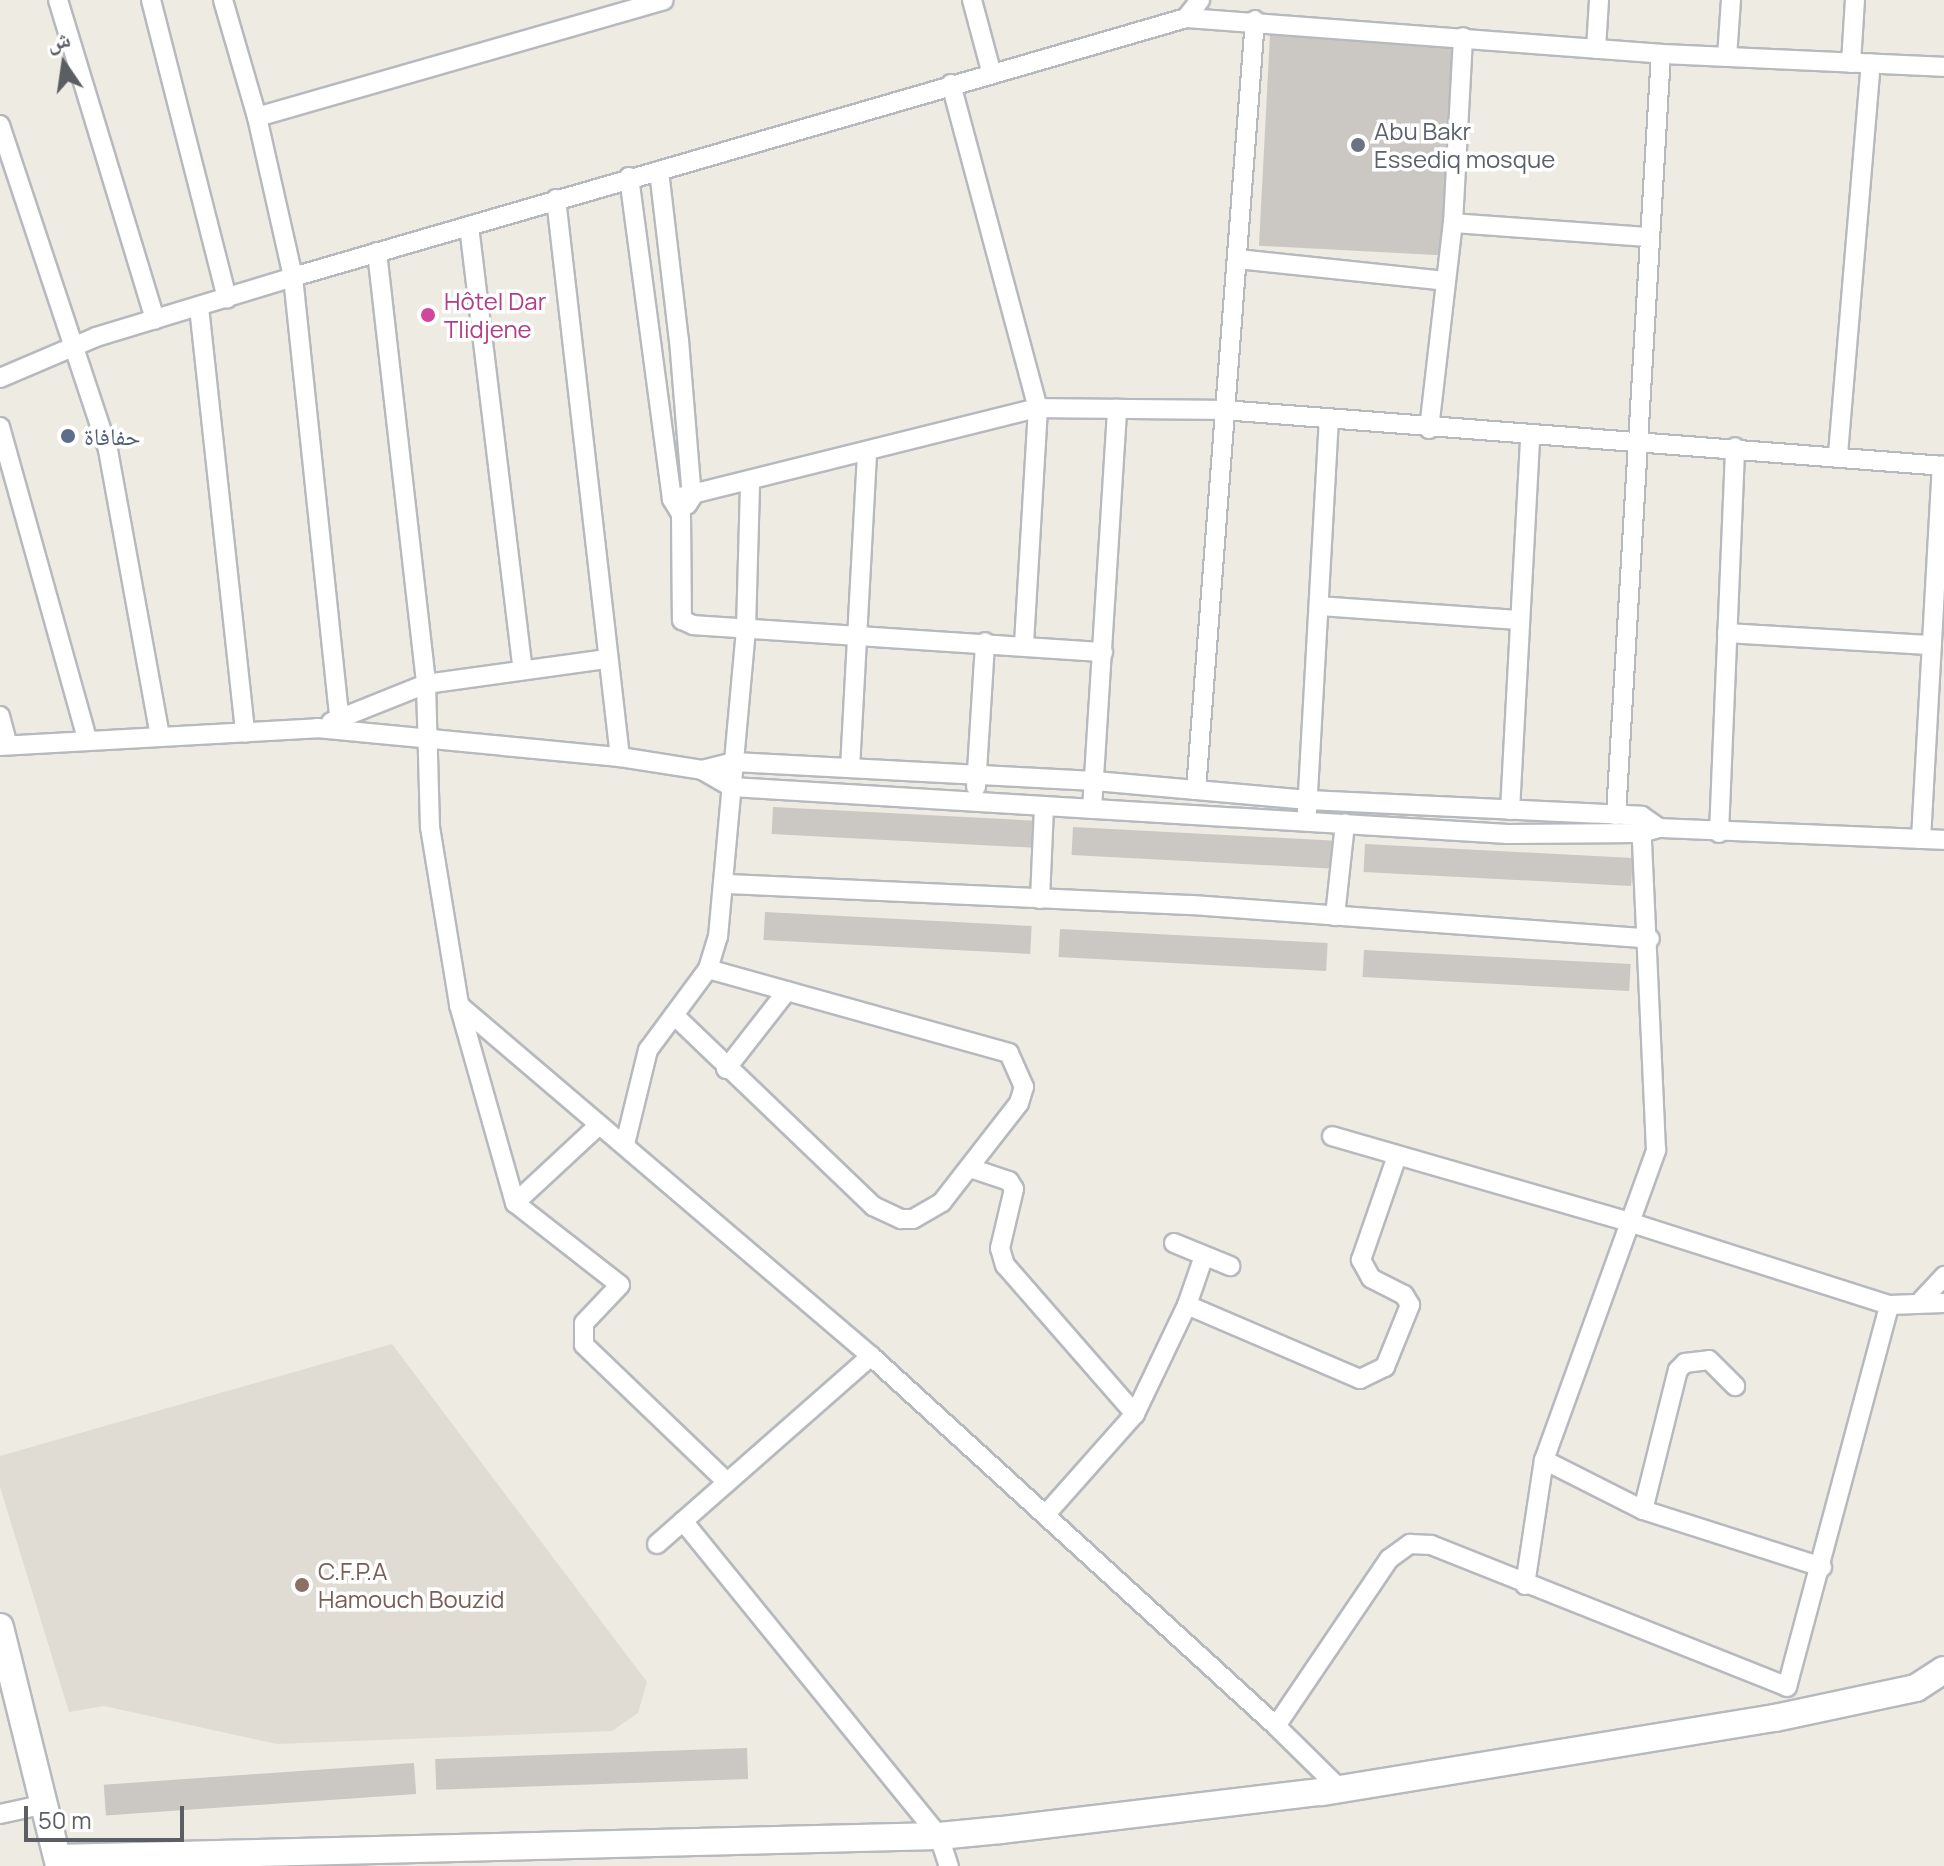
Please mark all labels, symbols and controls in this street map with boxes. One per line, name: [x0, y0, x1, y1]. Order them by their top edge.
text: ش: [44, 23, 73, 58]
north arrow: [24, 24, 104, 104]
place label: Abu Bakr Essediq mosque: [1374, 117, 1555, 173]
marker: Abu Bakr Essediq mosque: [1349, 136, 1367, 154]
place label: Hôtel Dar Tlidjene: [444, 287, 546, 343]
marker: Hôtel Dar Tlidjene: [419, 306, 437, 324]
place label: حفافاة: [84, 422, 141, 450]
marker: حفافاة: [59, 427, 77, 445]
place label: C.F.P.A Hamouch Bouzid: [318, 1557, 505, 1613]
marker: C.F.P.A Hamouch Bouzid: [293, 1576, 311, 1594]
scale bar: [28, 1790, 188, 1840]
text: 50 m: [38, 1803, 92, 1836]

